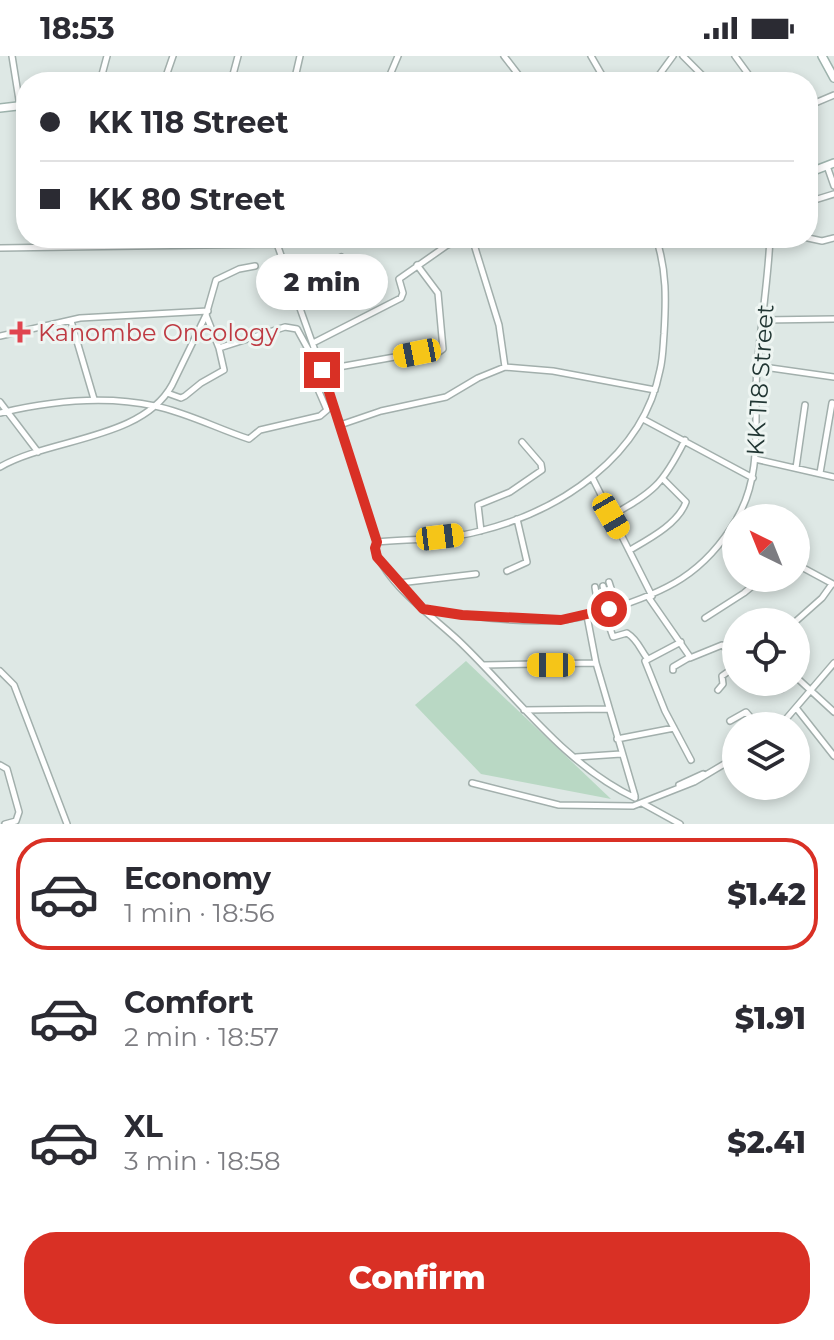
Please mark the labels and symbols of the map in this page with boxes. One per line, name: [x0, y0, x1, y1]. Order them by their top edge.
callout: 2 min: [256, 254, 388, 310]
street label: KK 118 Street: [740, 303, 780, 457]
place label: Kanombe Oncology: [38, 318, 278, 347]
marker: Kanombe Oncology: [9, 321, 31, 343]
car: [391, 337, 443, 369]
route end: [304, 352, 340, 388]
car: [589, 489, 633, 543]
north arrow: [722, 504, 810, 592]
car: [415, 522, 465, 552]
route start: [591, 591, 627, 627]
car: [527, 653, 575, 677]

